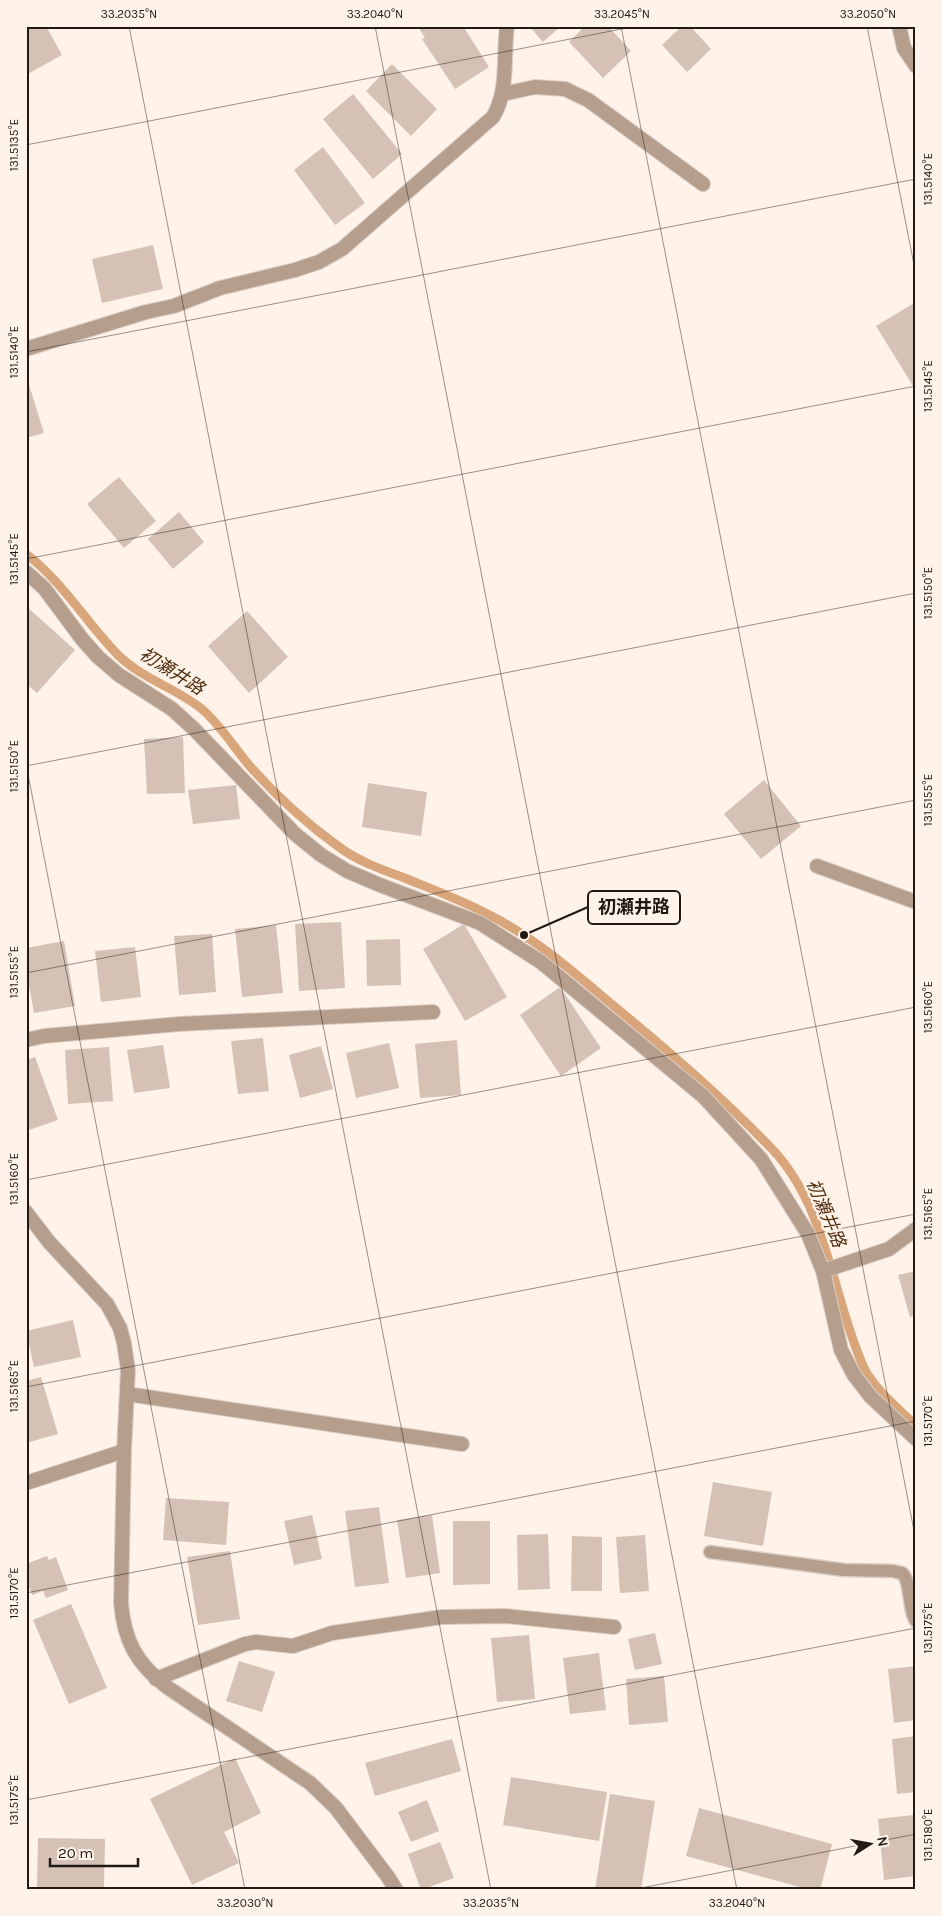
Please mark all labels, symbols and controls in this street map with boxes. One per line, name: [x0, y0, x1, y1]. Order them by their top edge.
text: 33.2035°N: [101, 7, 157, 21]
text: 33.2040°N: [347, 7, 403, 21]
text: 33.2045°N: [594, 7, 650, 21]
text: 33.2050°N: [840, 7, 896, 21]
text: 131.5135°E: [7, 119, 21, 171]
text: 131.5140°E: [921, 153, 935, 205]
text: 131.5140°E: [7, 326, 21, 378]
text: 131.5145°E: [921, 360, 935, 412]
text: 131.5145°E: [7, 533, 21, 585]
text: 131.5150°E: [921, 567, 935, 619]
water label: 初瀬井路: [136, 643, 210, 700]
text: 131.5150°E: [7, 740, 21, 792]
text: 131.5155°E: [921, 774, 935, 826]
callout: 初瀬井路: [588, 891, 680, 924]
text: 初瀬井路: [598, 896, 670, 918]
text: 131.5155°E: [7, 946, 21, 998]
text: 131.5160°E: [921, 981, 935, 1033]
text: 131.5160°E: [7, 1153, 21, 1205]
water label: 初瀬井路: [802, 1176, 851, 1252]
text: 131.5165°E: [921, 1188, 935, 1240]
text: 131.5165°E: [7, 1360, 21, 1412]
text: 131.5170°E: [921, 1395, 935, 1447]
text: 131.5170°E: [7, 1567, 21, 1619]
text: 131.5175°E: [921, 1602, 935, 1654]
text: 131.5175°E: [7, 1774, 21, 1826]
text: 131.5180°E: [921, 1808, 935, 1862]
north arrow: [844, 1818, 894, 1868]
text: N: [873, 1835, 892, 1848]
scale bar: [50, 1836, 138, 1868]
text: 20 m: [58, 1844, 93, 1862]
text: 33.2030°N: [217, 1896, 273, 1910]
text: 33.2035°N: [463, 1896, 519, 1910]
text: 33.2040°N: [709, 1896, 765, 1910]

